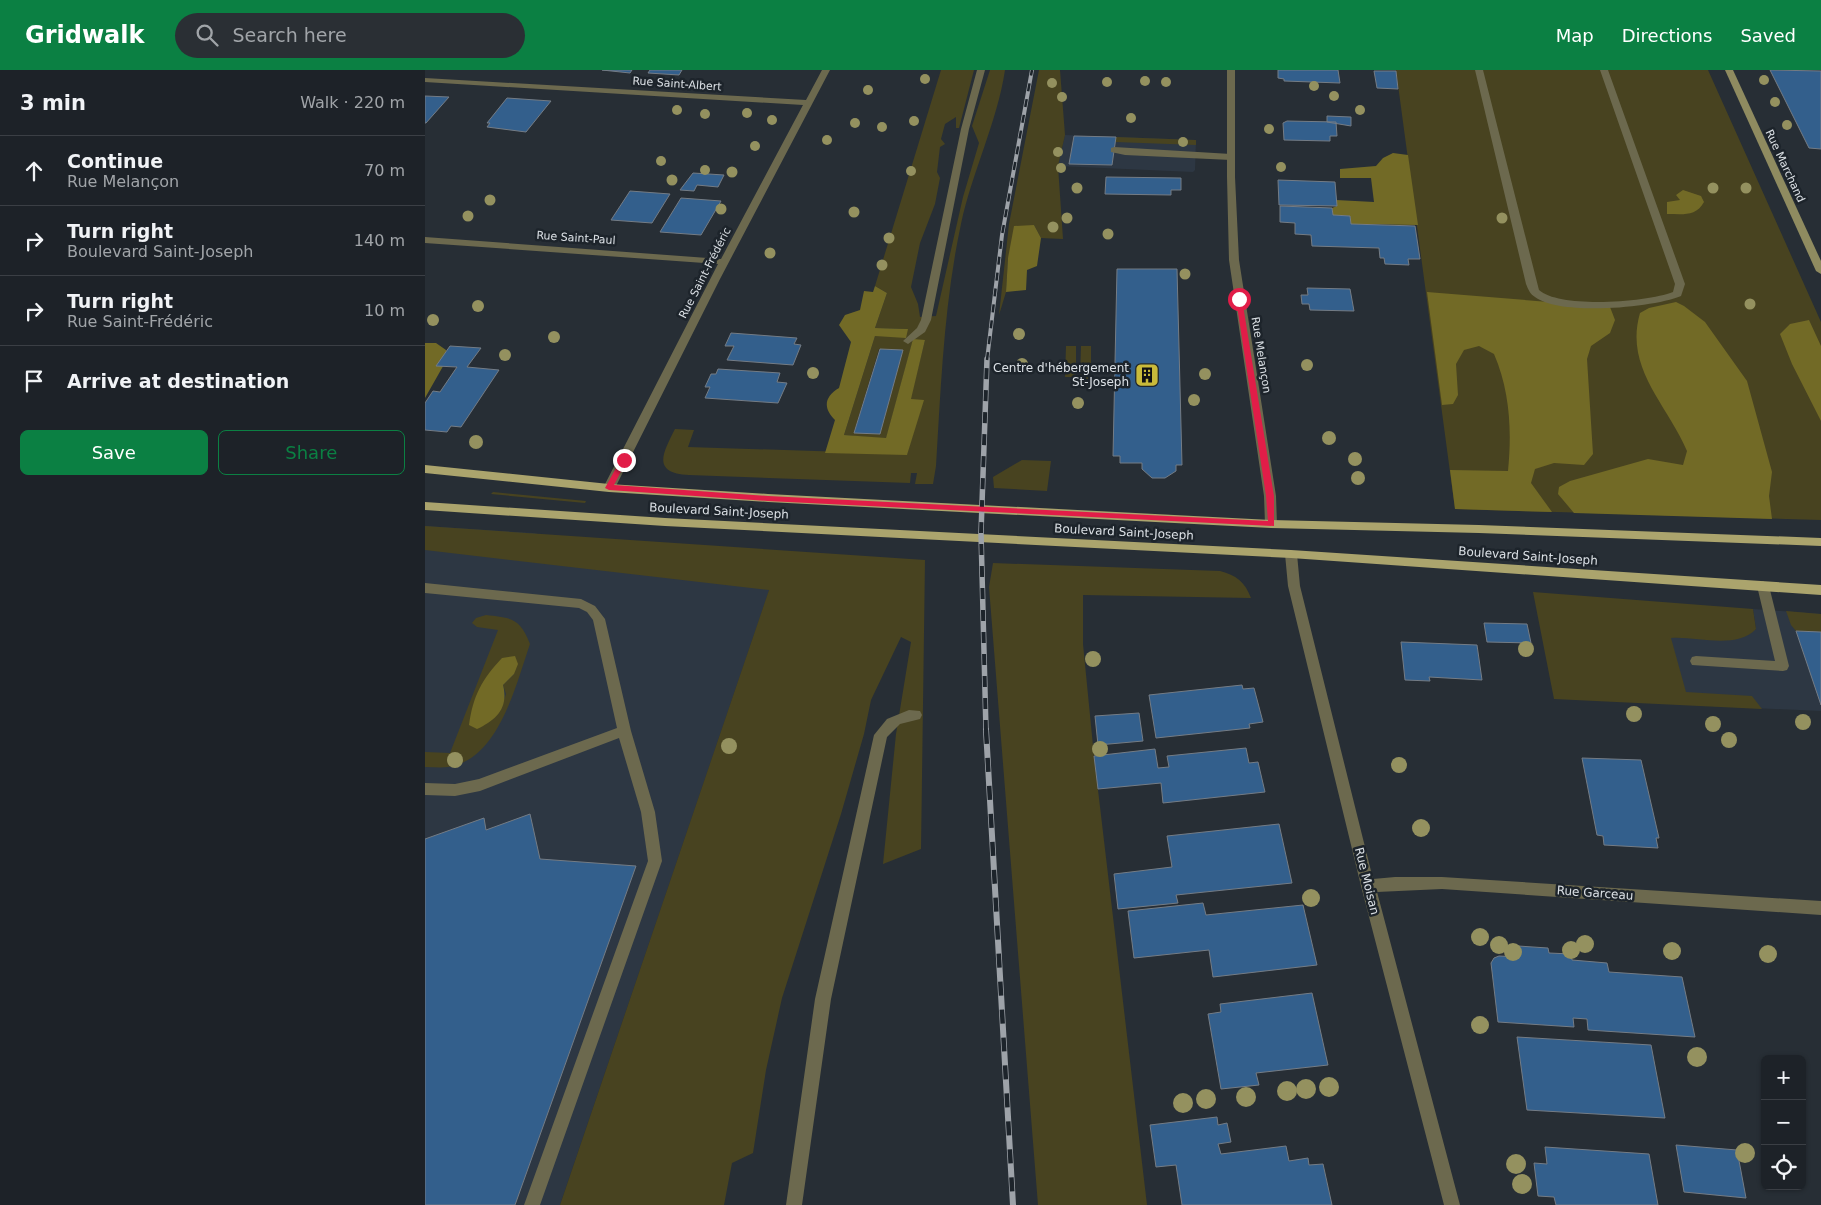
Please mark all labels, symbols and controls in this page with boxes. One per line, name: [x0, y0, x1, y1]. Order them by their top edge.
search box: [175, 13, 525, 58]
text: Gridwalk: [25, 21, 145, 49]
icon: search: [193, 21, 221, 49]
text: Search here: [233, 24, 347, 46]
text: Map: [1556, 25, 1594, 46]
text: Directions: [1622, 25, 1712, 46]
text: Saved: [1740, 25, 1796, 46]
street label: Rue Saint-Albert: [632, 74, 723, 94]
text: 3 min: [20, 91, 86, 115]
text: Walk · 220 m: [300, 93, 405, 112]
street label: Rue Marchand: [1762, 128, 1808, 204]
text: Continue: [67, 150, 163, 172]
icon: ahead: [20, 157, 48, 185]
text: 70 m: [364, 161, 405, 180]
text: Rue Melançon: [67, 172, 179, 191]
text: Turn right: [67, 220, 173, 242]
street label: Rue Saint-Frédéric: [676, 225, 734, 321]
icon: right: [20, 227, 48, 255]
street label: Rue Saint-Paul: [536, 229, 616, 247]
text: 140 m: [354, 231, 405, 250]
text: Boulevard Saint-Joseph: [67, 242, 253, 261]
route start: [1228, 288, 1251, 311]
text: Turn right: [67, 290, 173, 312]
icon: right: [20, 297, 48, 325]
text: 10 m: [364, 301, 405, 320]
text: Rue Saint-Frédéric: [67, 312, 213, 331]
street label: Rue Melançon: [1249, 316, 1273, 394]
place label: Centre d'hébergement St-Joseph: [993, 361, 1129, 389]
building icon: Centre d'hébergement St-Joseph: [1134, 362, 1160, 388]
icon: arrive: [20, 367, 48, 395]
text: Arrive at destination: [67, 370, 289, 392]
button: Save: [20, 430, 208, 475]
button: Share: [218, 430, 405, 475]
route end: [613, 449, 636, 472]
street label: Boulevard Saint-Joseph: [649, 500, 789, 522]
street label: Boulevard Saint-Joseph: [1054, 521, 1194, 543]
street label: Boulevard Saint-Joseph: [1458, 544, 1598, 568]
street label: Rue Moisan: [1352, 846, 1382, 916]
street label: Rue Garceau: [1556, 883, 1634, 903]
map controls: [1761, 1055, 1806, 1190]
button: +: [1761, 1055, 1806, 1100]
button: −: [1761, 1100, 1806, 1145]
button: locate: [1761, 1145, 1806, 1190]

